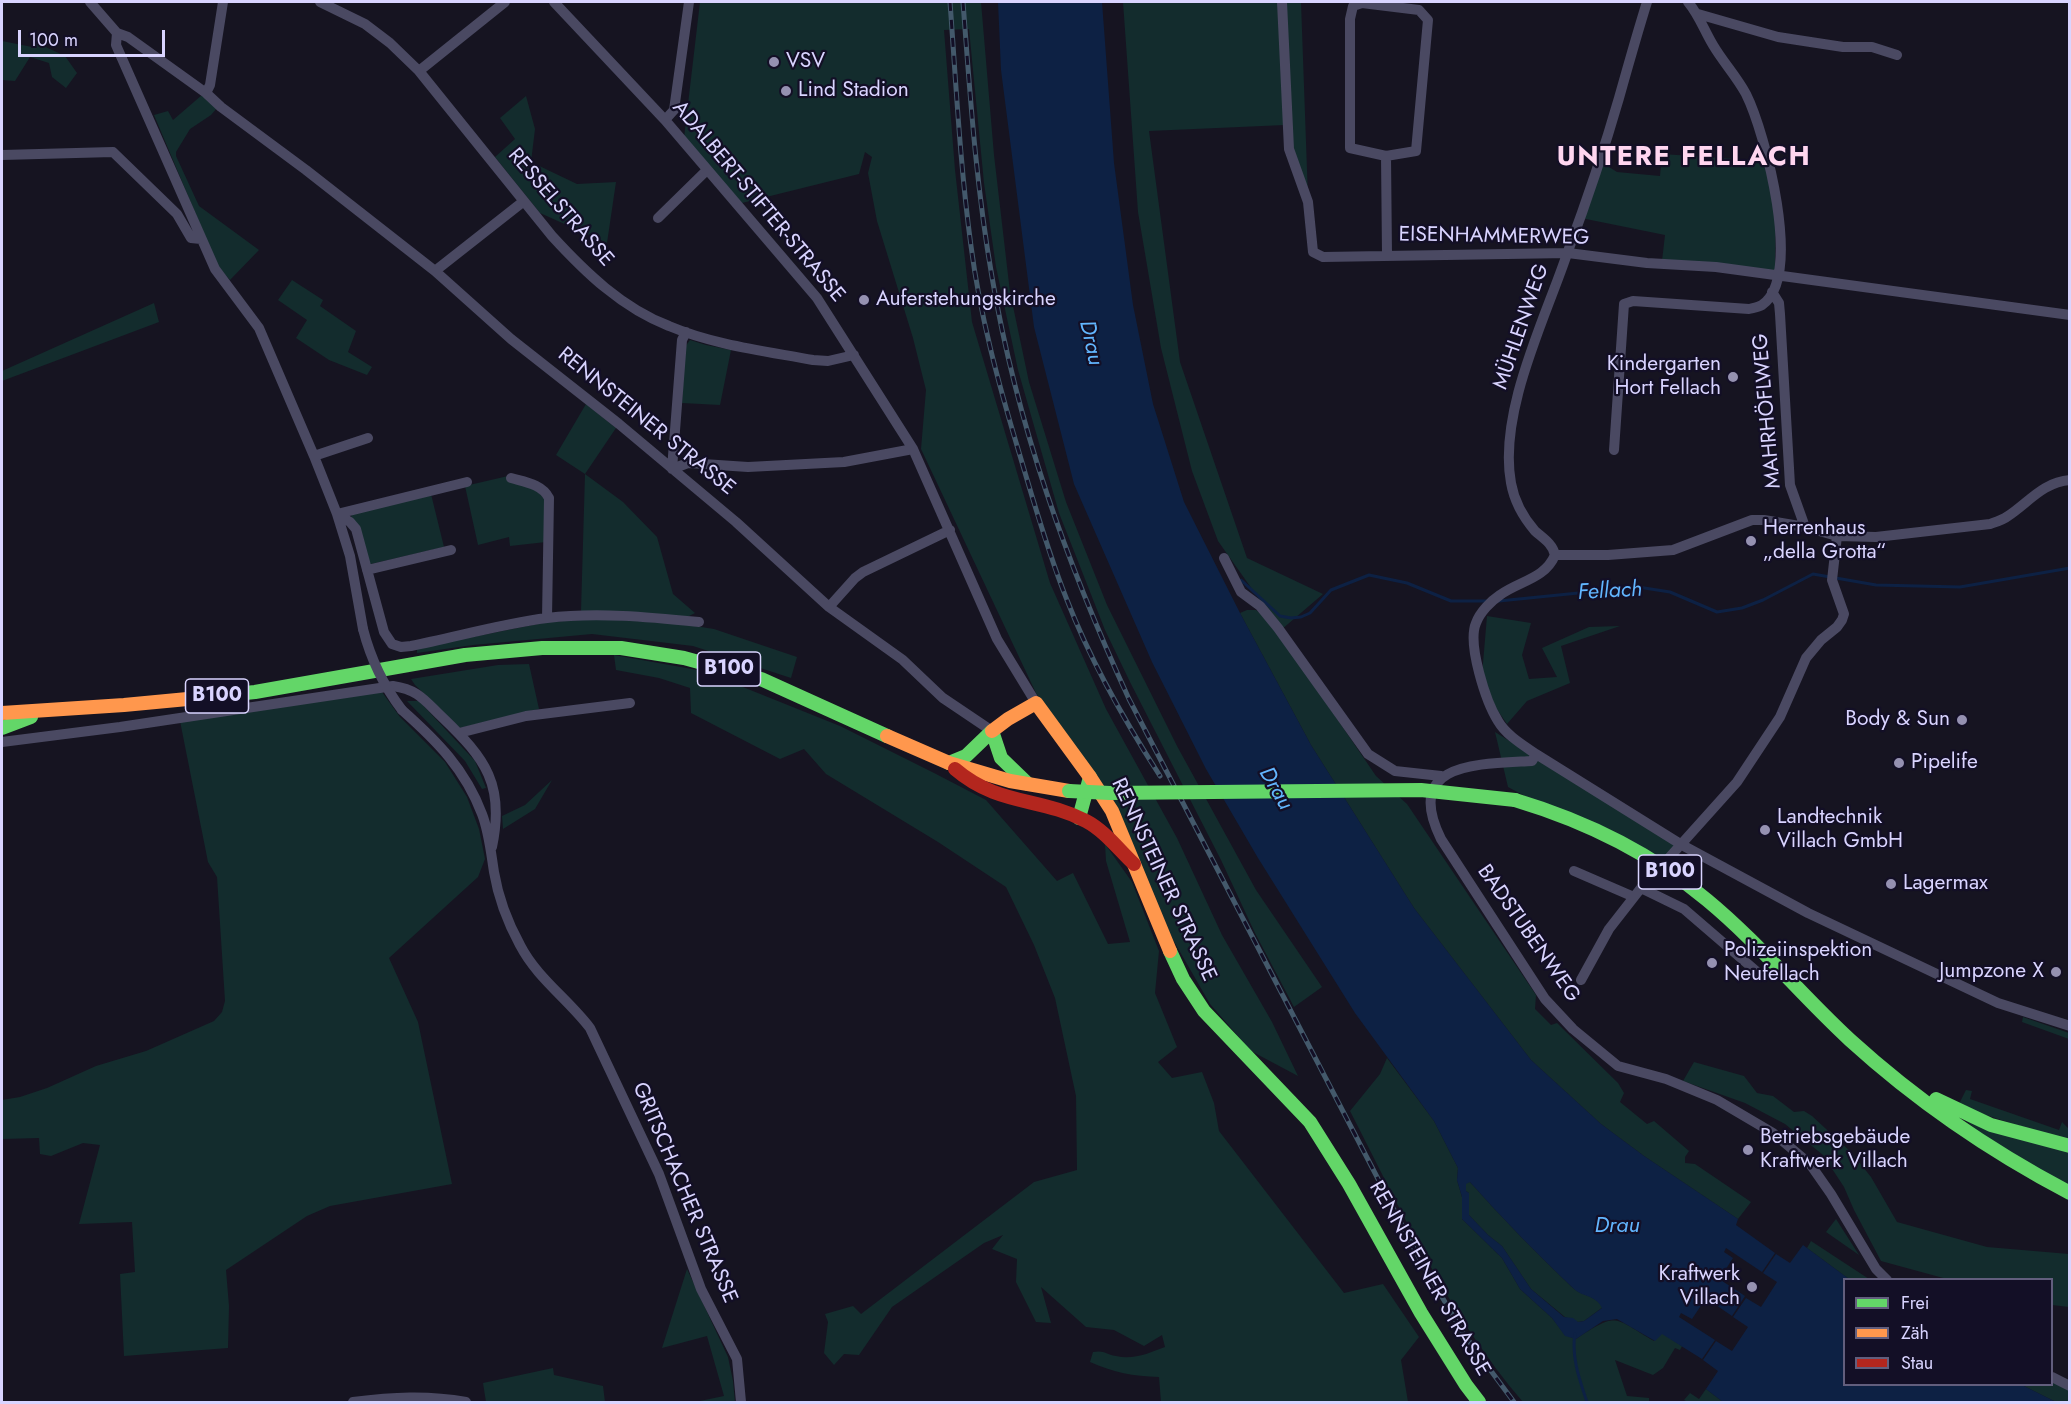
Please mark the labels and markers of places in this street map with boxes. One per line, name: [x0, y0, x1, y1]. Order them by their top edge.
place label: VSV: [786, 49, 825, 75]
marker: VSV: [767, 55, 781, 69]
place label: Lind Stadion: [798, 78, 909, 104]
marker: Lind Stadion: [779, 84, 793, 98]
place label: Auferstehungskirche: [876, 287, 1056, 313]
marker: Auferstehungskirche: [857, 293, 871, 307]
place label: Kindergarten Hort Fellach: [1607, 352, 1721, 402]
marker: Kindergarten Hort Fellach: [1726, 370, 1740, 384]
place label: Herrenhaus „della Grotta“: [1763, 516, 1886, 566]
marker: Herrenhaus „della Grotta“: [1744, 534, 1758, 548]
place label: Body & Sun: [1845, 707, 1950, 733]
marker: Body & Sun: [1955, 713, 1969, 727]
place label: Pipelife: [1911, 750, 1978, 776]
marker: Pipelife: [1892, 756, 1906, 770]
place label: Landtechnik Villach GmbH: [1777, 805, 1903, 855]
marker: Landtechnik Villach GmbH: [1758, 823, 1772, 837]
place label: Lagermax: [1903, 871, 1988, 897]
marker: Lagermax: [1884, 877, 1898, 891]
place label: Polizeiinspektion Neufellach: [1724, 938, 1872, 988]
marker: Polizeiinspektion Neufellach: [1705, 956, 1719, 970]
place label: Jumpzone X: [1939, 959, 2044, 985]
marker: Jumpzone X: [2049, 965, 2063, 979]
place label: Betriebsgebäude Kraftwerk Villach: [1760, 1125, 1910, 1175]
marker: Betriebsgebäude Kraftwerk Villach: [1741, 1143, 1755, 1157]
place label: Kraftwerk Villach: [1659, 1262, 1740, 1312]
marker: Kraftwerk Villach: [1745, 1280, 1759, 1294]

